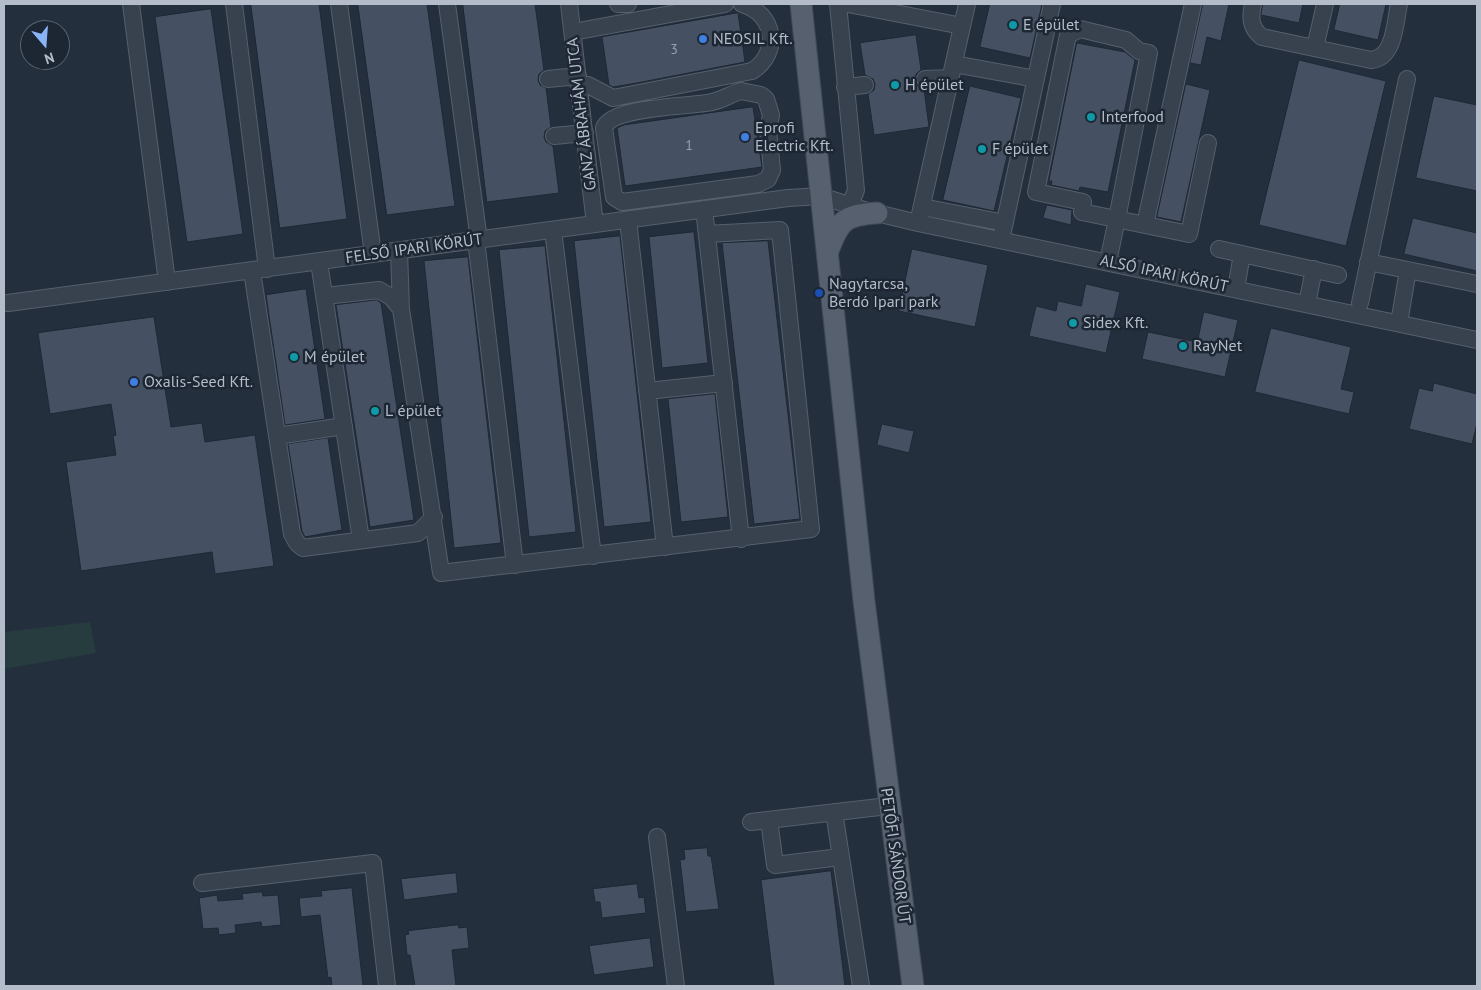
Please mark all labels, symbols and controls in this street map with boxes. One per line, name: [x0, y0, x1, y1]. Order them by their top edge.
place label: E épület: [1023, 15, 1079, 35]
marker: E épület: [1007, 19, 1019, 31]
north arrow: [20, 20, 70, 70]
place label: NEOSIL Kft.: [713, 29, 793, 49]
marker: NEOSIL Kft.: [697, 33, 709, 45]
street label: GANZ ÁBRAHÁM UTCA: [563, 37, 601, 191]
house number: 3: [670, 42, 678, 58]
text: N: [42, 48, 56, 68]
place label: H épület: [905, 75, 964, 95]
marker: H épület: [889, 79, 901, 91]
place label: Interfood: [1101, 107, 1164, 127]
marker: Interfood: [1085, 111, 1097, 123]
place label: Eprofi Electric Kft.: [755, 118, 834, 156]
marker: Eprofi Electric Kft.: [739, 131, 751, 143]
house number: 1: [685, 138, 693, 154]
place label: F épület: [992, 139, 1048, 159]
marker: F épület: [976, 143, 988, 155]
street label: FELSŐ IPARI KÖRÚT: [344, 230, 484, 268]
street label: ALSÓ IPARI KÖRÚT: [1098, 251, 1230, 297]
place label: Nagytarcsa, Berdó Ipari park: [829, 274, 938, 312]
marker: Nagytarcsa, Berdó Ipari park: [813, 287, 825, 299]
place label: Sidex Kft.: [1083, 313, 1148, 333]
marker: Sidex Kft.: [1067, 317, 1079, 329]
place label: RayNet: [1193, 336, 1242, 356]
marker: RayNet: [1177, 340, 1189, 352]
place label: M épület: [304, 347, 365, 367]
marker: M épület: [288, 351, 300, 363]
place label: Oxalis-Seed Kft.: [144, 372, 253, 392]
marker: Oxalis-Seed Kft.: [128, 376, 140, 388]
place label: L épület: [385, 401, 441, 421]
marker: L épület: [369, 405, 381, 417]
street label: PETŐFI SÁNDOR ÚT: [876, 787, 914, 925]

